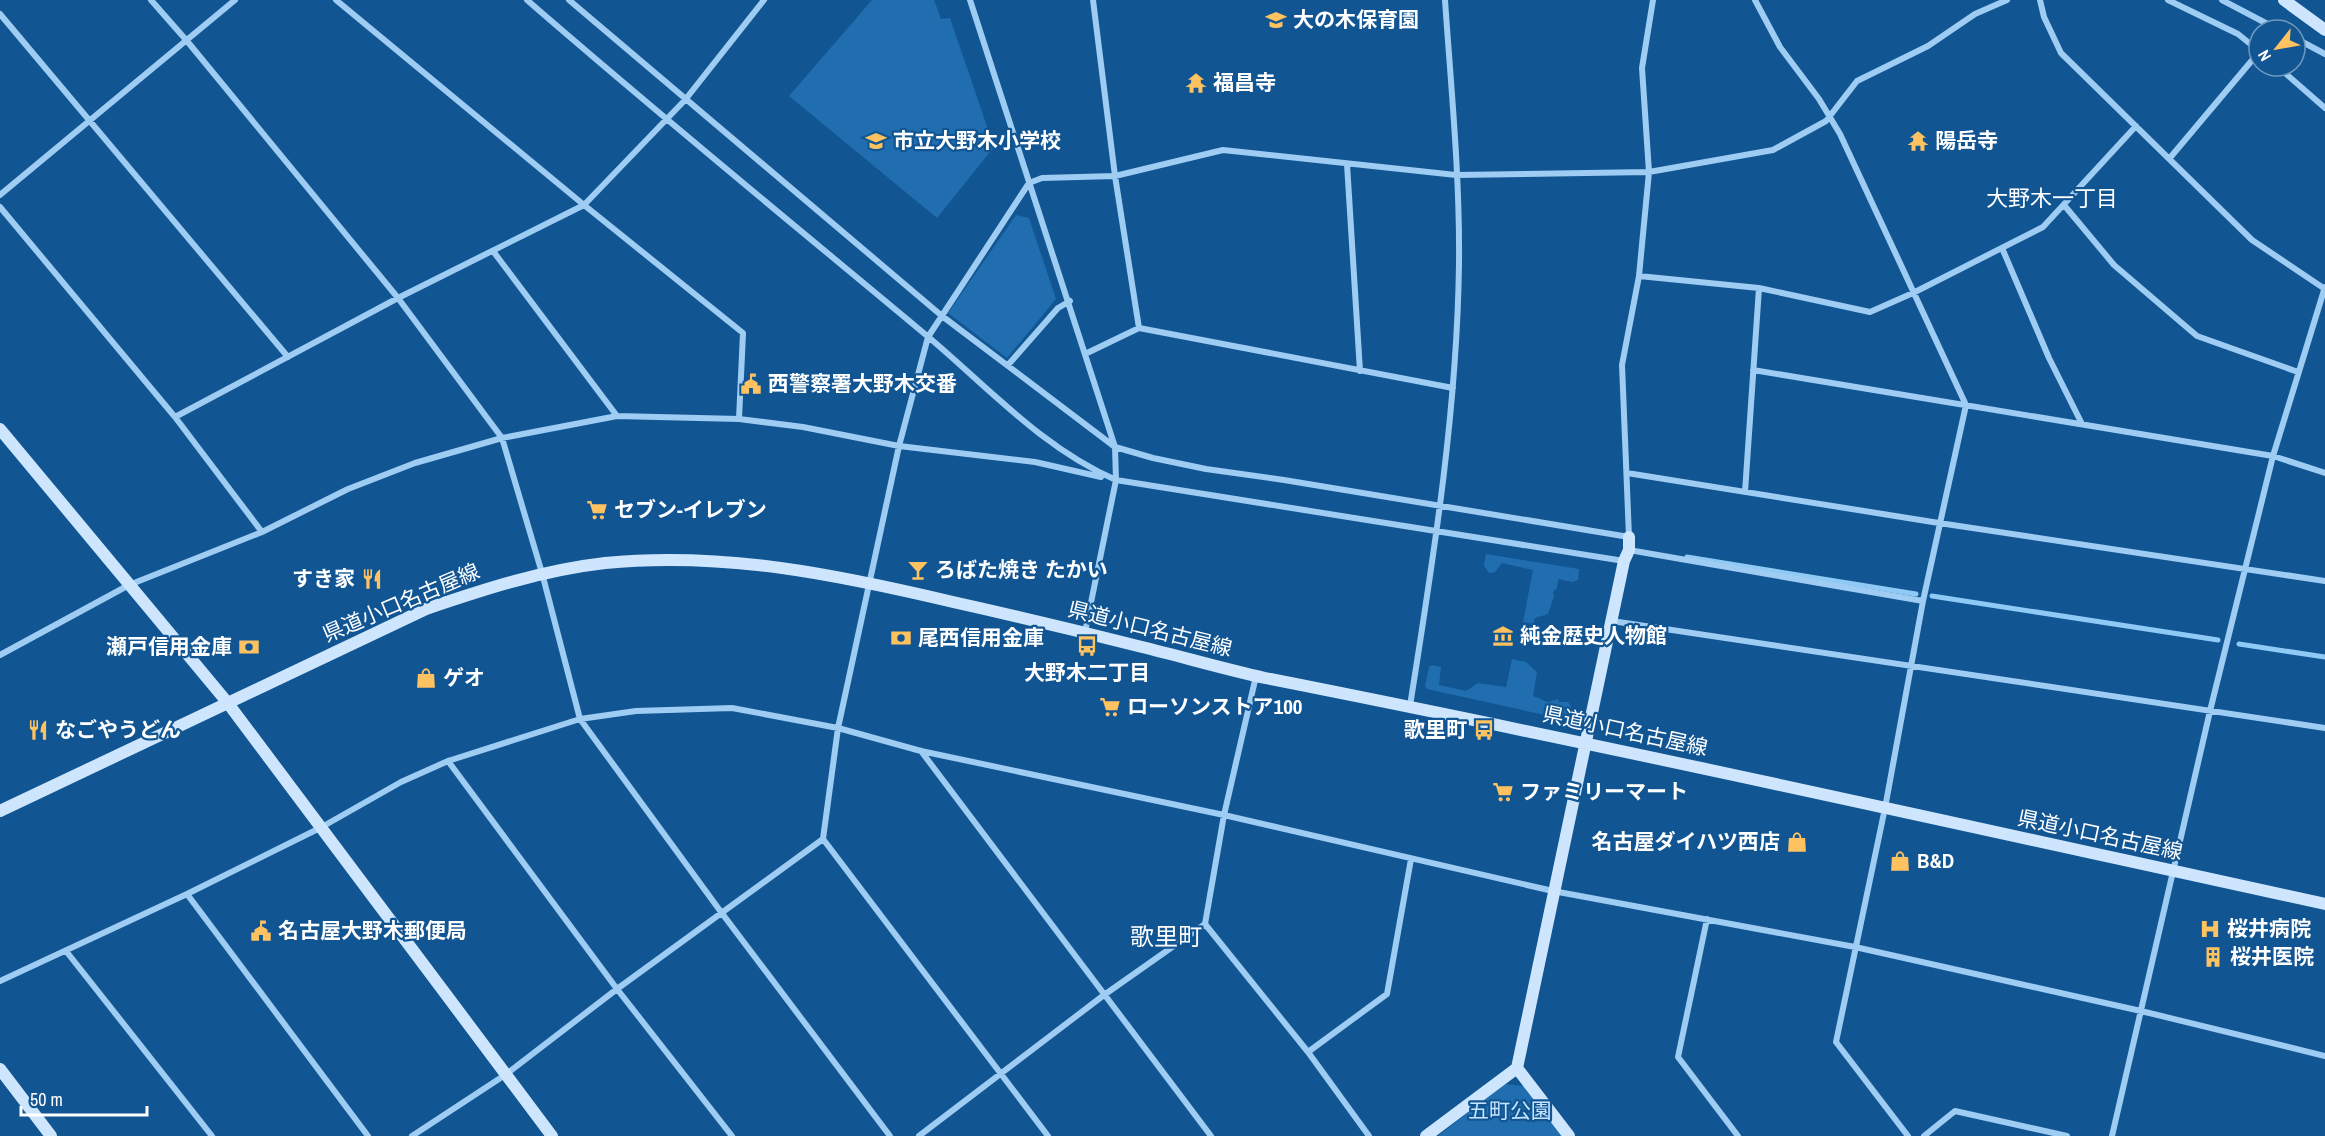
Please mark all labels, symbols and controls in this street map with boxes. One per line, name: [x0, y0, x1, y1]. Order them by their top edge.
place label: 大の木保育園: [1293, 5, 1419, 34]
school or university icon: 大の木保育園: [1264, 8, 1288, 32]
north arrow: [2247, 18, 2307, 78]
text: N: [2252, 46, 2276, 65]
place label: 福昌寺: [1213, 68, 1276, 97]
temple icon: 福昌寺: [1184, 71, 1208, 95]
place label: 市立大野木小学校: [893, 126, 1061, 155]
place label: 陽岳寺: [1935, 126, 1998, 155]
school or university icon: 市立大野木小学校: [864, 129, 888, 153]
temple icon: 陽岳寺: [1906, 129, 1930, 153]
district label: 大野木一丁目: [1986, 183, 2118, 213]
place label: 西警察署大野木交番: [768, 369, 957, 398]
public building icon: 西警察署大野木交番: [739, 372, 763, 396]
place label: セブン-イレブン: [614, 495, 767, 524]
supermarket icon: セブン-イレブン: [585, 498, 609, 522]
place label: ろばた焼き たかい: [935, 555, 1108, 584]
street label: 県道小口名古屋線: [318, 556, 484, 649]
bar icon: ろばた焼き たかい: [906, 558, 930, 582]
place label: すき家: [292, 564, 355, 593]
restaurant icon: すき家: [360, 567, 384, 591]
street label: 県道小口名古屋線: [1065, 594, 1235, 663]
place label: 純金歴史人物館: [1520, 621, 1667, 650]
place label: 尾西信用金庫: [918, 623, 1044, 652]
museum icon: 純金歴史人物館: [1491, 624, 1515, 648]
bank icon: 尾西信用金庫: [889, 626, 913, 650]
place label: 瀬戸信用金庫: [106, 632, 232, 661]
bus stop icon: 大野木二丁目: [1075, 634, 1099, 658]
bank icon: 瀬戸信用金庫: [237, 635, 261, 659]
place label: 大野木二丁目: [1024, 658, 1150, 687]
place label: ゲオ: [443, 663, 485, 692]
shop icon: ゲオ: [414, 666, 438, 690]
place label: ローソンストア100: [1127, 692, 1302, 721]
supermarket icon: ローソンストア100: [1098, 695, 1122, 719]
street label: 県道小口名古屋線: [1540, 699, 1710, 762]
place label: なごやうどん: [55, 715, 181, 744]
place label: 歌里町: [1404, 715, 1467, 744]
restaurant icon: なごやうどん: [26, 718, 50, 742]
bus stop icon: 歌里町: [1472, 718, 1496, 742]
place label: ファミリーマート: [1520, 777, 1688, 806]
supermarket icon: ファミリーマート: [1491, 780, 1515, 804]
street label: 県道小口名古屋線: [2015, 803, 2185, 866]
place label: 名古屋ダイハツ西店: [1591, 827, 1780, 856]
shop icon: 名古屋ダイハツ西店: [1785, 830, 1809, 854]
place label: B&D: [1917, 846, 1954, 875]
shop icon: B&D: [1888, 849, 1912, 873]
place label: 桜井病院: [2227, 914, 2311, 943]
place label: 名古屋大野木郵便局: [278, 916, 467, 945]
hospital icon: 桜井病院: [2198, 917, 2222, 941]
public building icon: 名古屋大野木郵便局: [249, 919, 273, 943]
district label: 歌里町: [1130, 920, 1202, 952]
place label: 桜井医院: [2230, 942, 2314, 971]
building icon: 桜井医院: [2201, 945, 2225, 969]
scale bar: [21, 1079, 147, 1117]
text: 50 m: [30, 1087, 63, 1112]
park label: 五町公園: [1468, 1096, 1552, 1125]

